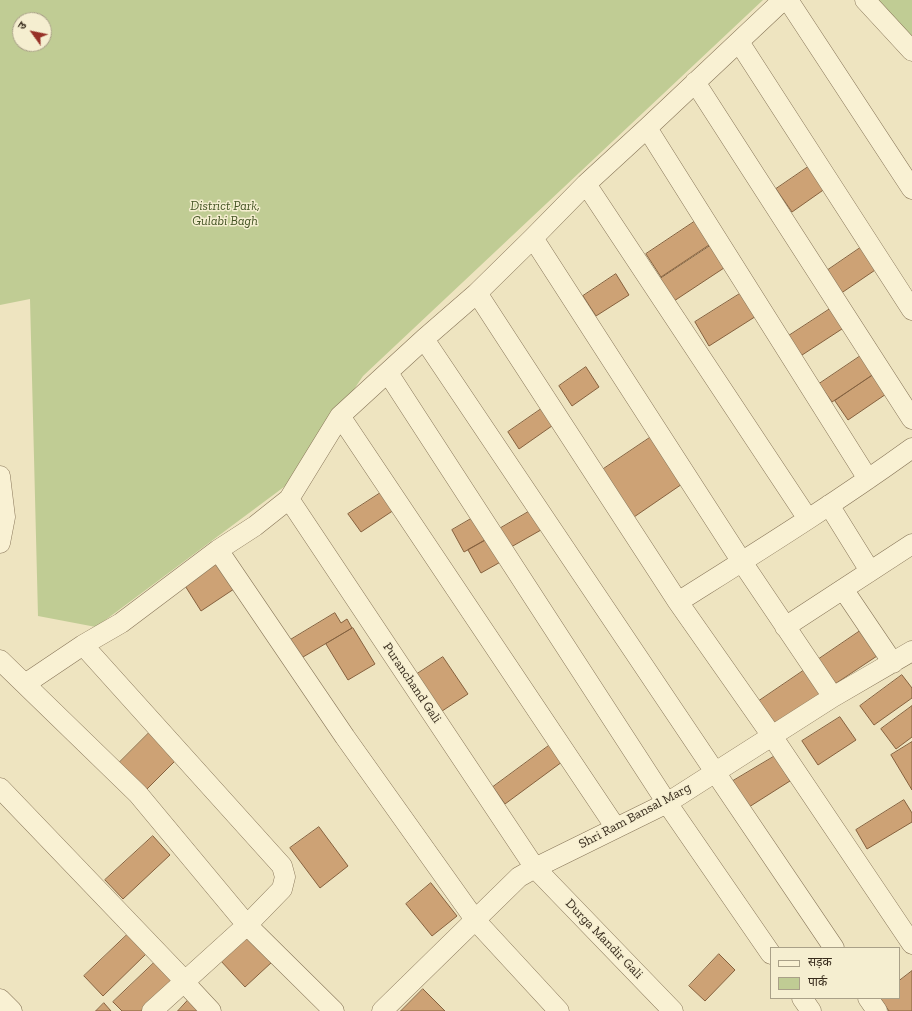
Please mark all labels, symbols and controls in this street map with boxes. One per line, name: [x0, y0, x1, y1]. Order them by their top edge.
north arrow: [12, 12, 52, 52]
text: उ: [15, 19, 30, 32]
park label: District Park, Gulabi Bagh: [190, 198, 260, 229]
street label: Puranchand Gali: [379, 640, 445, 726]
street label: Shri Ram Bansal Marg: [576, 780, 694, 852]
street label: Durga Mandir Gali: [562, 896, 646, 982]
legend: [770, 947, 900, 999]
text: सड़क: [808, 955, 832, 969]
text: पार्क: [808, 975, 827, 989]

